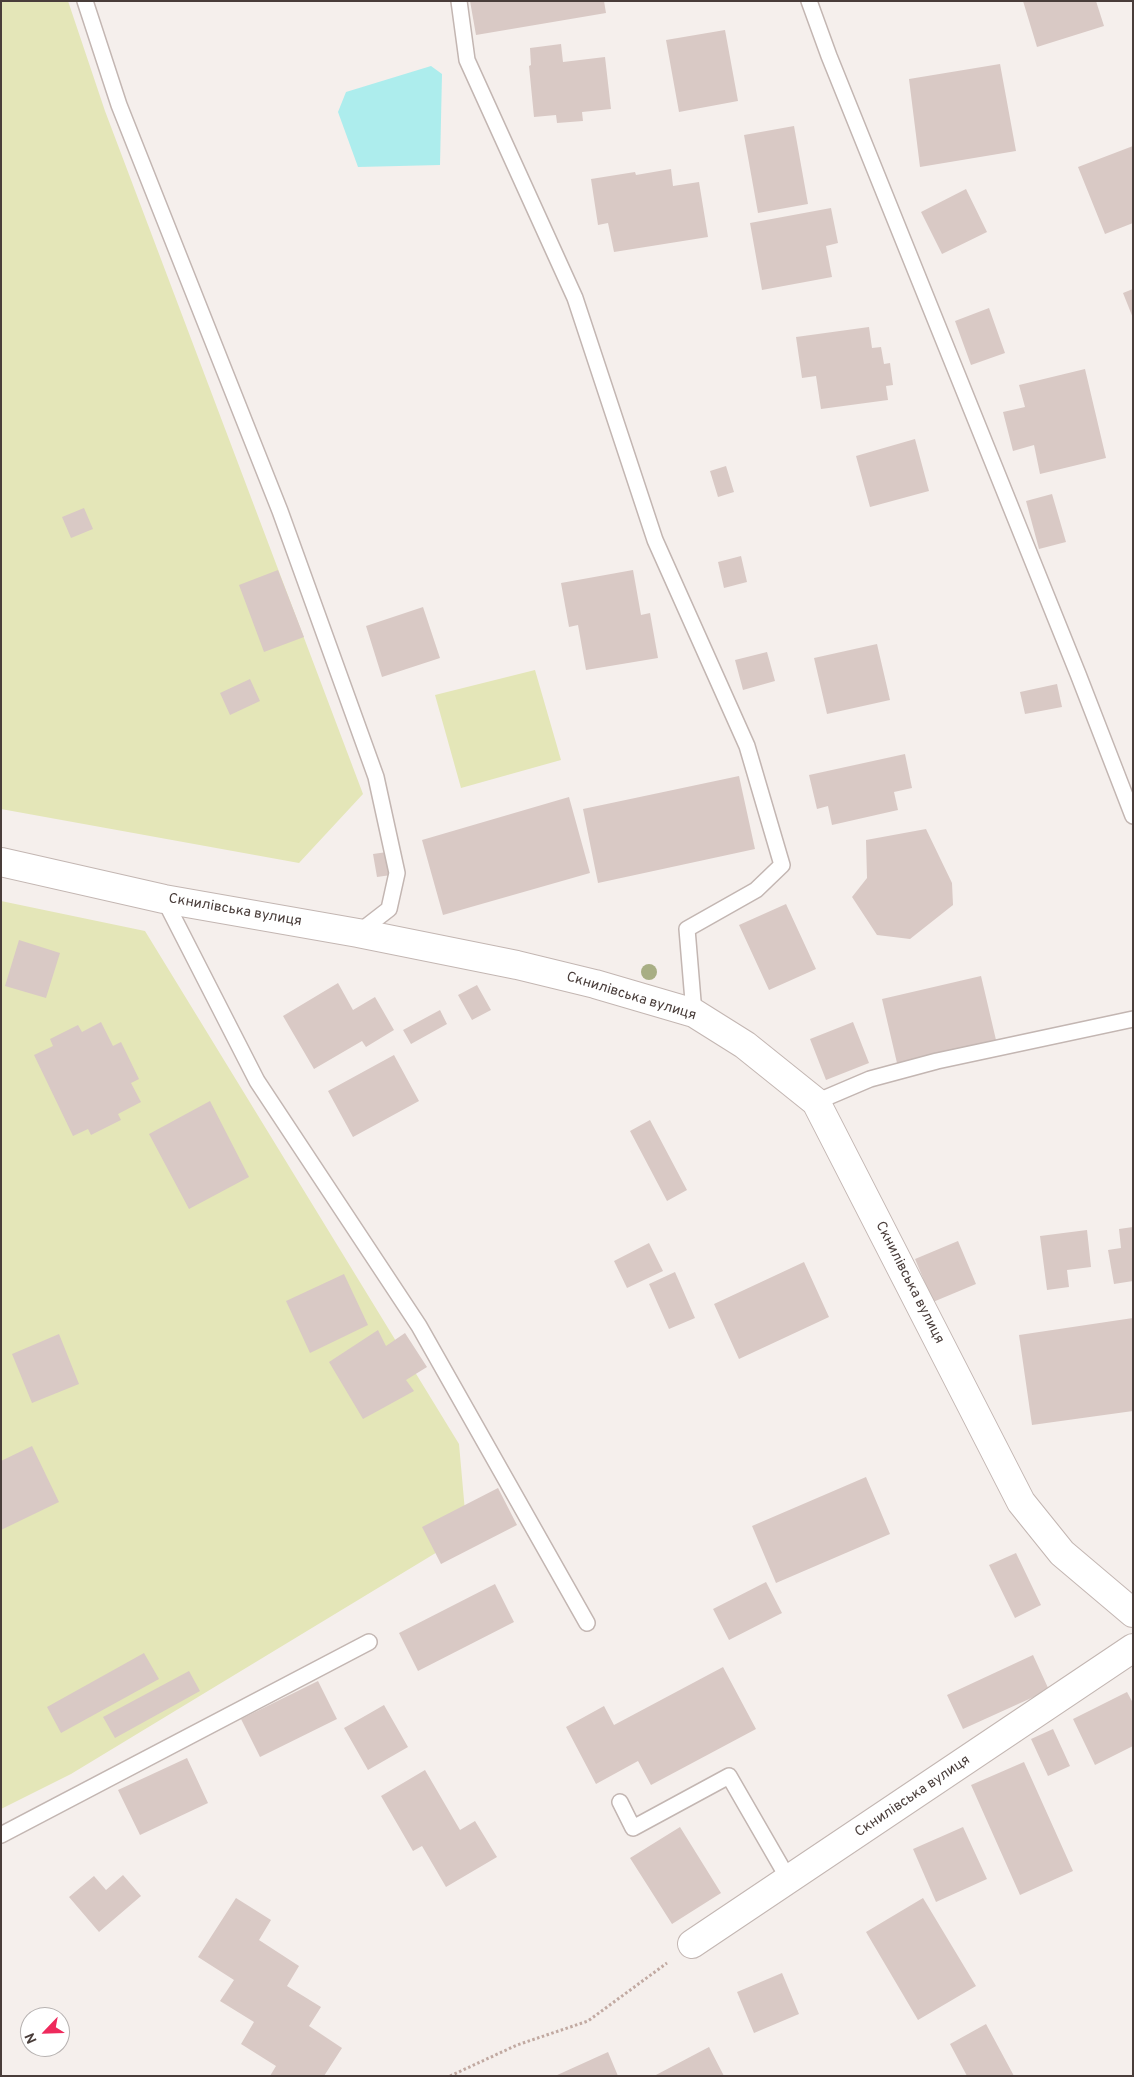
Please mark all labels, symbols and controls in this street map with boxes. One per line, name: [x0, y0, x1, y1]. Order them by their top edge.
street label: Скнилівська вулиця: [167, 891, 303, 931]
street label: Скнилівська вулиця: [564, 969, 698, 1025]
street label: Скнилівська вулиця: [871, 1219, 947, 1347]
street label: Скнилівська вулиця: [852, 1752, 974, 1842]
north arrow: [20, 2007, 70, 2057]
text: N: [22, 2030, 42, 2046]

